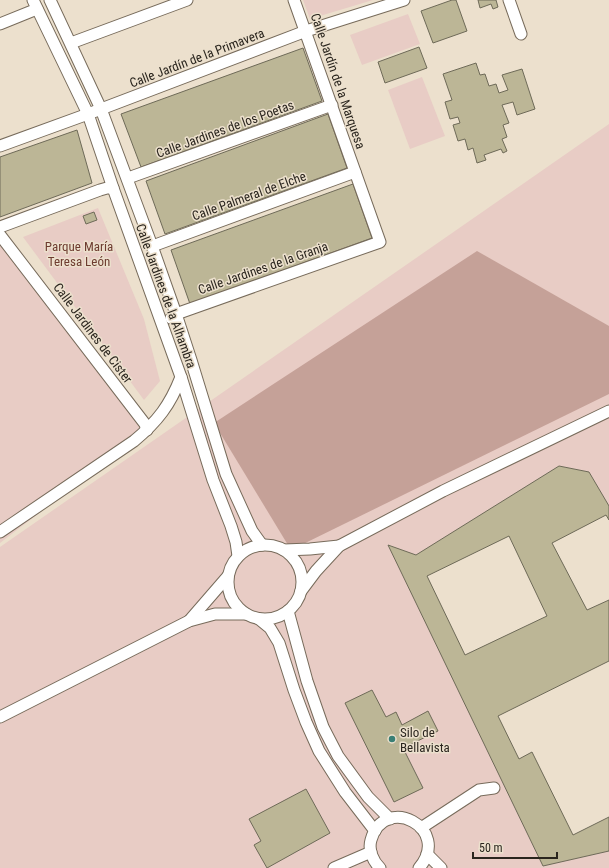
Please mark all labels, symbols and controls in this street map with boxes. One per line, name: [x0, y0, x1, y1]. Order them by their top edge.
street label: Calle Jardín de la Marquesa: [308, 11, 368, 151]
street label: Calle Jardín de la Primavera: [128, 25, 266, 91]
street label: Calle Jardines de los Poetas: [154, 97, 296, 161]
street label: Calle Palmeral de Elche: [190, 168, 308, 224]
street label: Calle Jardines de la Alhambra: [133, 222, 199, 370]
park label: Parque María Teresa León: [45, 239, 113, 269]
street label: Calle Jardines de la Granja: [196, 239, 330, 297]
street label: Calle Jardines de Cister: [50, 280, 136, 386]
place label: Silo de Bellavista: [400, 725, 450, 755]
marker: Silo de Bellavista: [387, 734, 397, 744]
scale bar: [473, 834, 557, 860]
text: 50 m: [479, 841, 503, 855]

